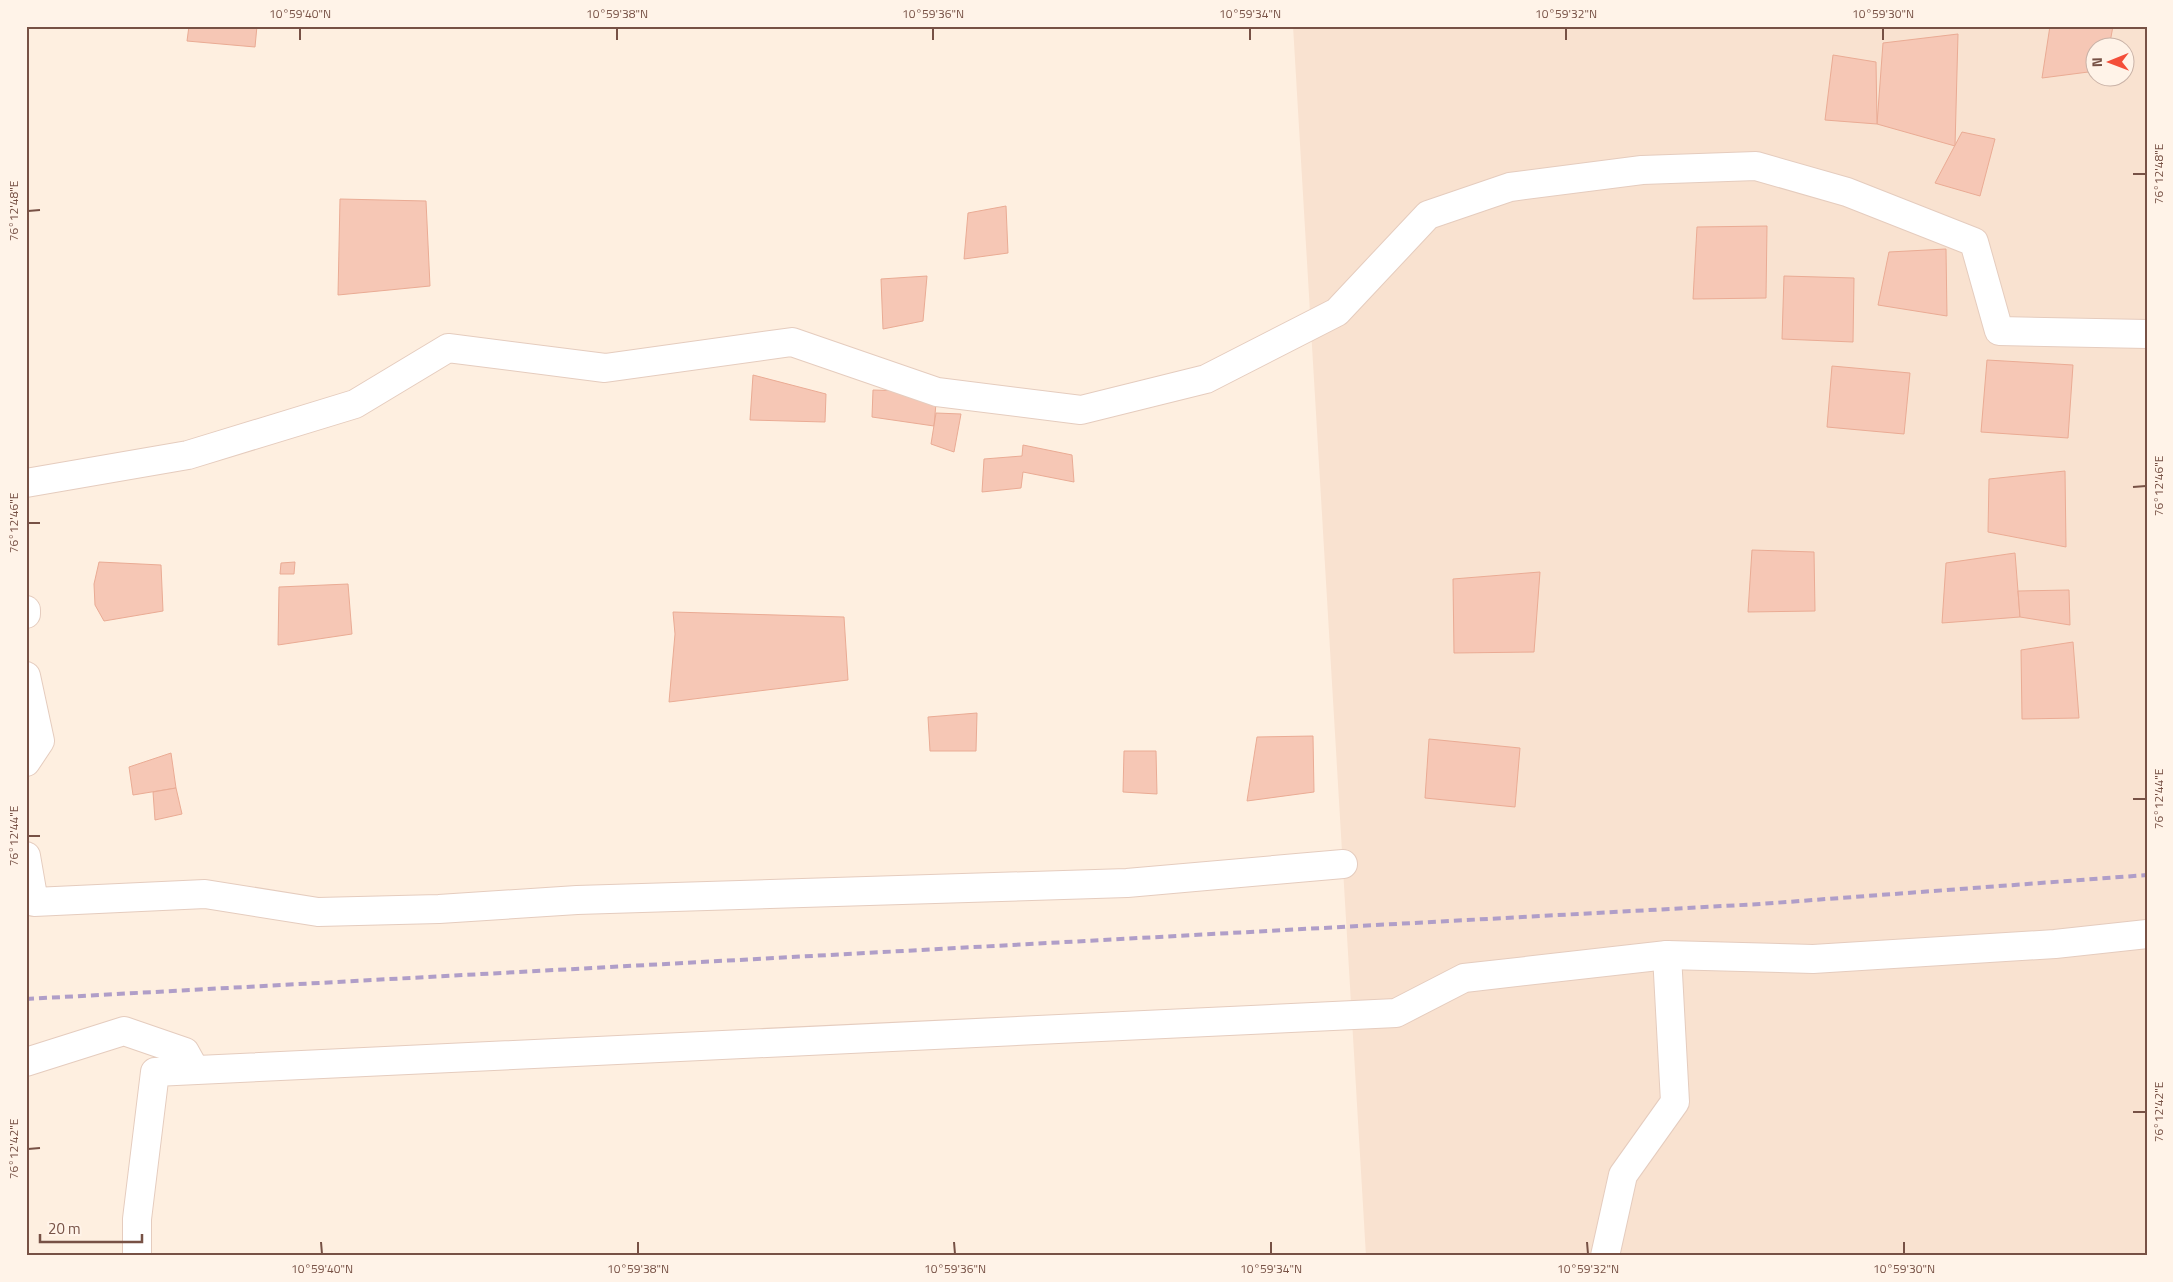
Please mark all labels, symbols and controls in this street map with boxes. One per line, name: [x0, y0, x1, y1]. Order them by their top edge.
text: 10°59'40"N: [269, 4, 331, 23]
text: 10°59'38"N: [586, 4, 648, 23]
text: 10°59'36"N: [902, 4, 964, 23]
text: 10°59'34"N: [1219, 4, 1281, 23]
text: 10°59'32"N: [1535, 4, 1597, 23]
text: 10°59'30"N: [1852, 4, 1914, 23]
north arrow: [2086, 38, 2136, 88]
text: N: [2086, 57, 2107, 67]
text: 76°12'48"E: [2149, 143, 2168, 204]
text: 76°12'48"E: [4, 180, 23, 241]
text: 76°12'46"E: [2149, 455, 2168, 516]
text: 76°12'46"E: [4, 492, 23, 553]
text: 76°12'44"E: [2149, 768, 2168, 829]
text: 76°12'44"E: [4, 805, 23, 866]
text: 76°12'42"E: [2149, 1081, 2168, 1142]
text: 76°12'42"E: [4, 1118, 23, 1179]
scale bar: [40, 1212, 142, 1244]
text: 20 m: [48, 1217, 81, 1240]
text: 10°59'40"N: [291, 1259, 353, 1278]
text: 10°59'38"N: [607, 1259, 669, 1278]
text: 10°59'36"N: [924, 1259, 986, 1278]
text: 10°59'34"N: [1240, 1259, 1302, 1278]
text: 10°59'32"N: [1557, 1259, 1619, 1278]
text: 10°59'30"N: [1873, 1259, 1935, 1278]

